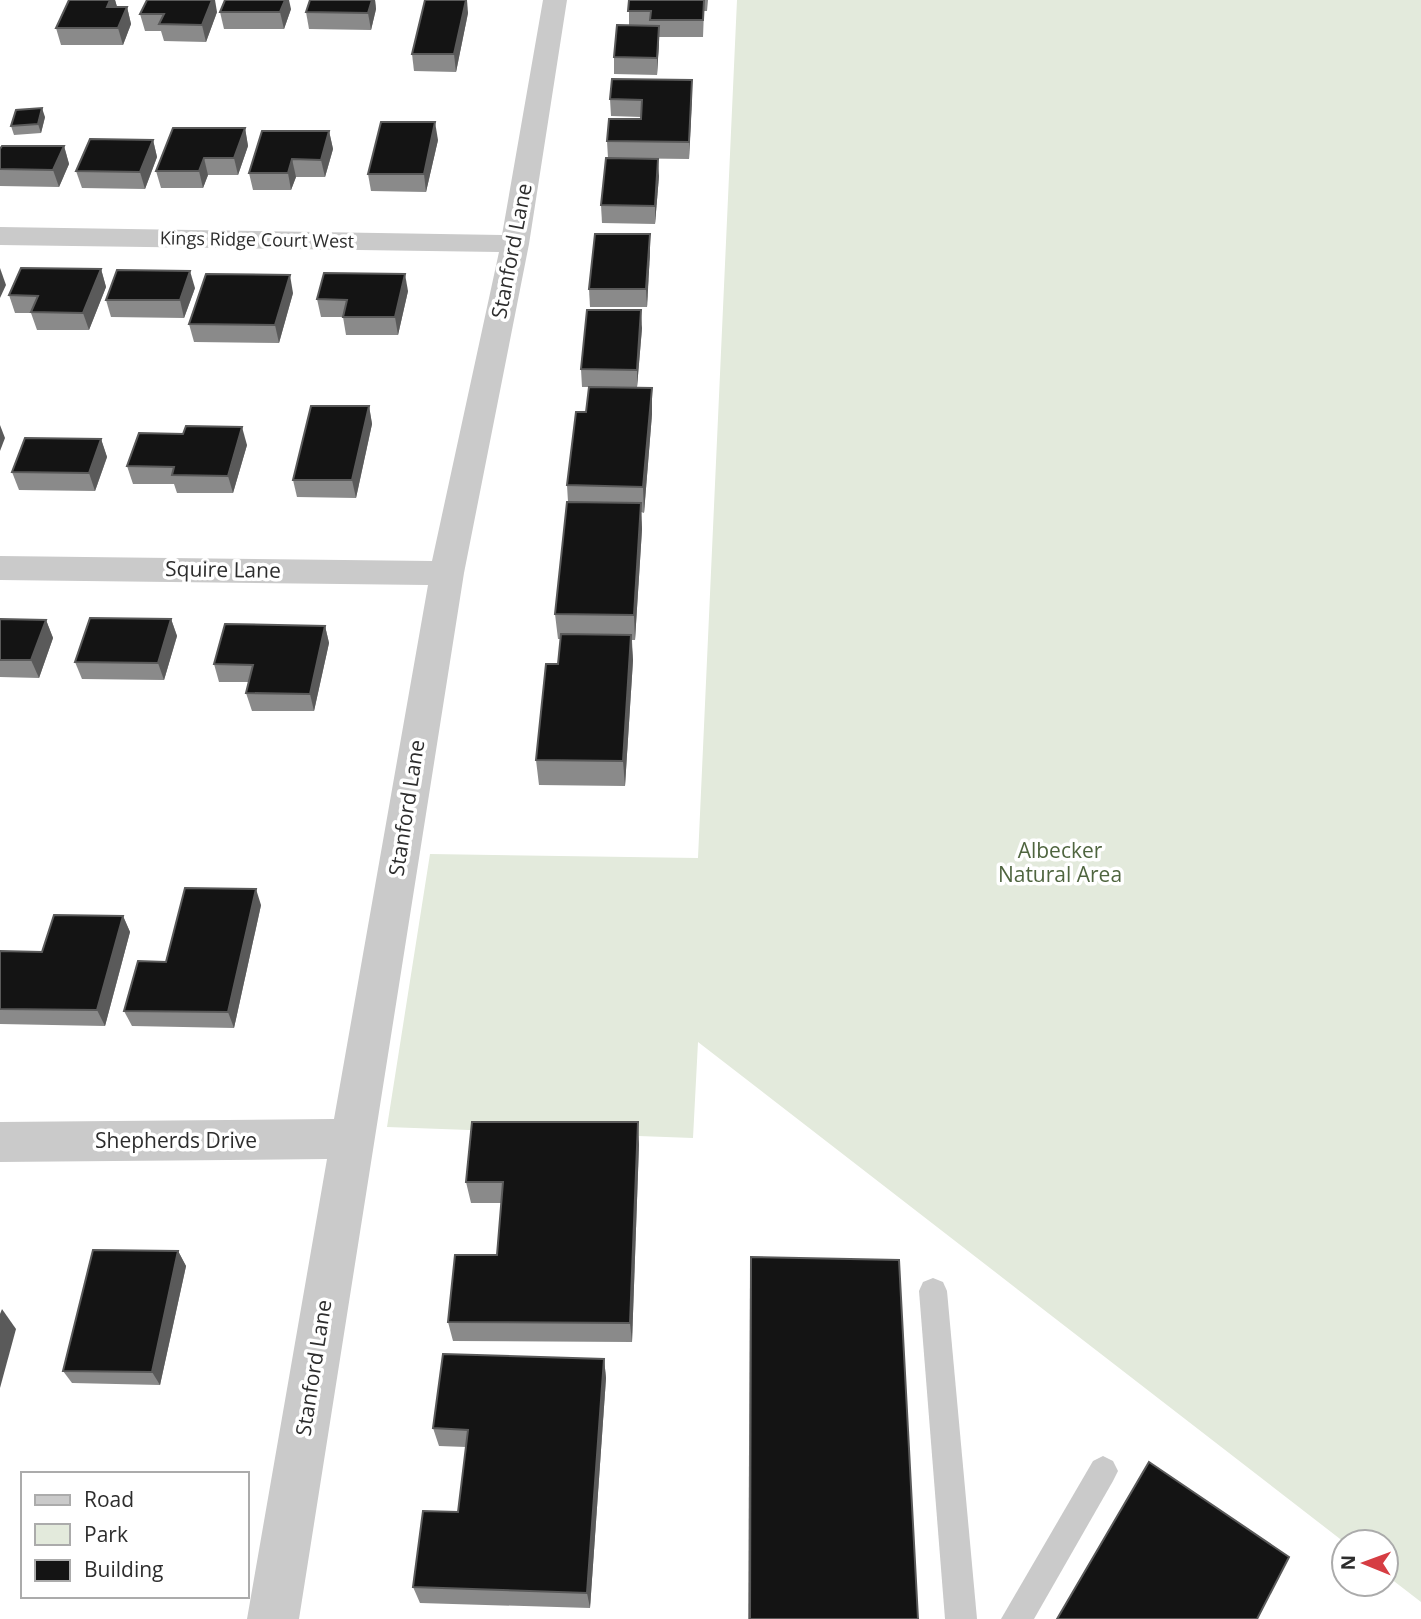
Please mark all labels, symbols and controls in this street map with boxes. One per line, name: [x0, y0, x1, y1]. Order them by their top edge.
street label: Stanford Lane: [484, 181, 538, 321]
street label: Kings Ridge Court West: [160, 225, 354, 253]
street label: Squire Lane: [165, 554, 281, 584]
street label: Stanford Lane: [381, 738, 431, 878]
park label: Albecker Natural Area: [998, 836, 1122, 888]
street label: Shepherds Drive: [95, 1126, 257, 1154]
street label: Stanford Lane: [288, 1298, 338, 1438]
legend: [21, 1472, 248, 1598]
text: Road: [84, 1485, 134, 1513]
text: Park: [84, 1520, 128, 1548]
north arrow: [1330, 1528, 1400, 1598]
text: Building: [84, 1555, 163, 1583]
text: N: [1335, 1555, 1361, 1571]

